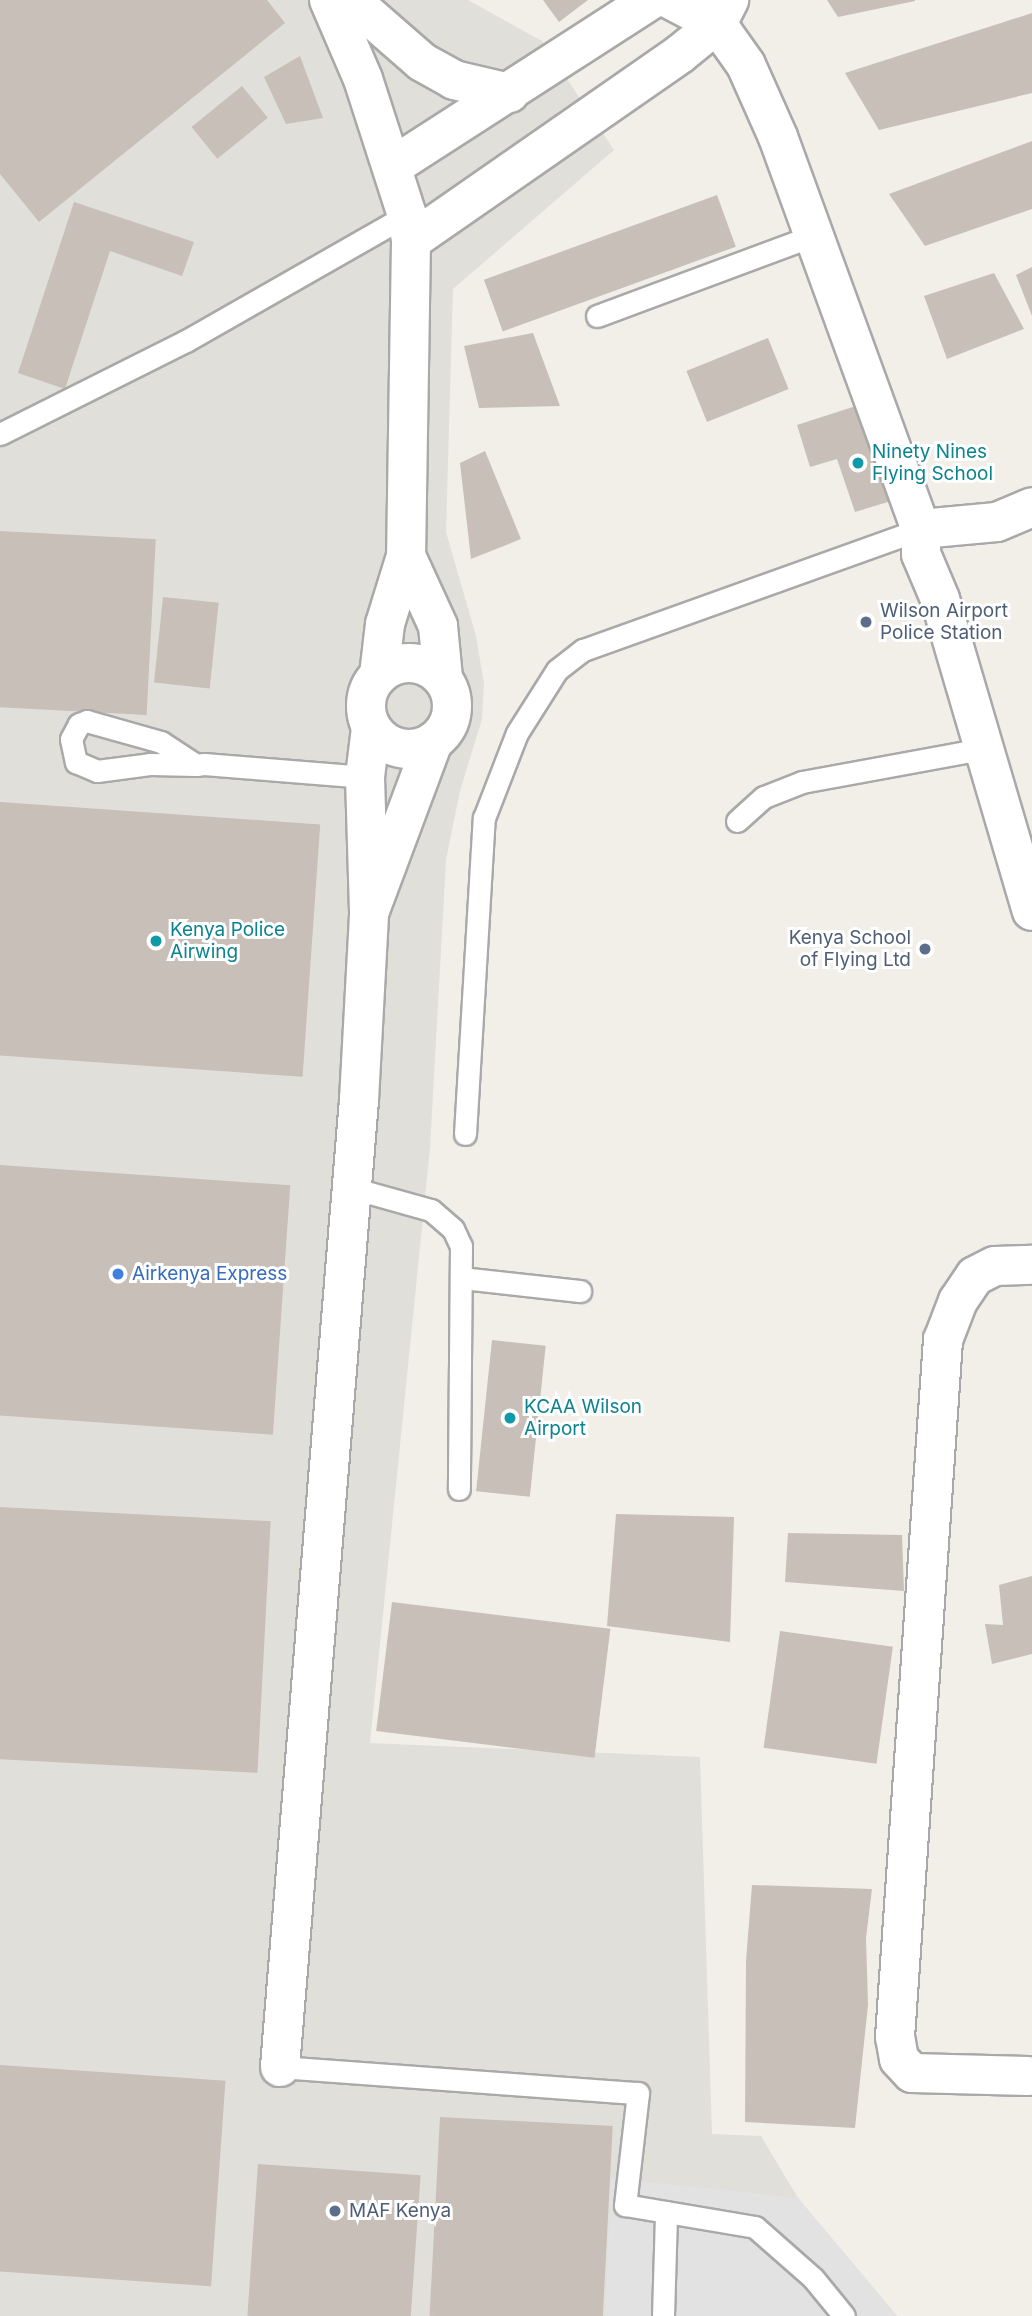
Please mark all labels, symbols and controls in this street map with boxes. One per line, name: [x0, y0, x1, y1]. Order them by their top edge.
place label: Ninety Nines Flying School: [872, 441, 993, 485]
marker: Ninety Nines Flying School: [850, 455, 866, 471]
place label: Wilson Airport Police Station: [880, 600, 1008, 644]
marker: Wilson Airport Police Station: [858, 614, 874, 630]
place label: Kenya Police Airwing: [170, 919, 285, 963]
place label: Kenya School of Flying Ltd: [789, 927, 911, 971]
marker: Kenya Police Airwing: [148, 933, 164, 949]
marker: Kenya School of Flying Ltd: [917, 941, 933, 957]
place label: Airkenya Express: [132, 1263, 287, 1285]
marker: Airkenya Express: [110, 1266, 126, 1282]
place label: KCAA Wilson Airport: [524, 1396, 642, 1440]
marker: KCAA Wilson Airport: [502, 1410, 518, 1426]
place label: MAF Kenya: [349, 2200, 451, 2222]
marker: MAF Kenya: [327, 2203, 343, 2219]

